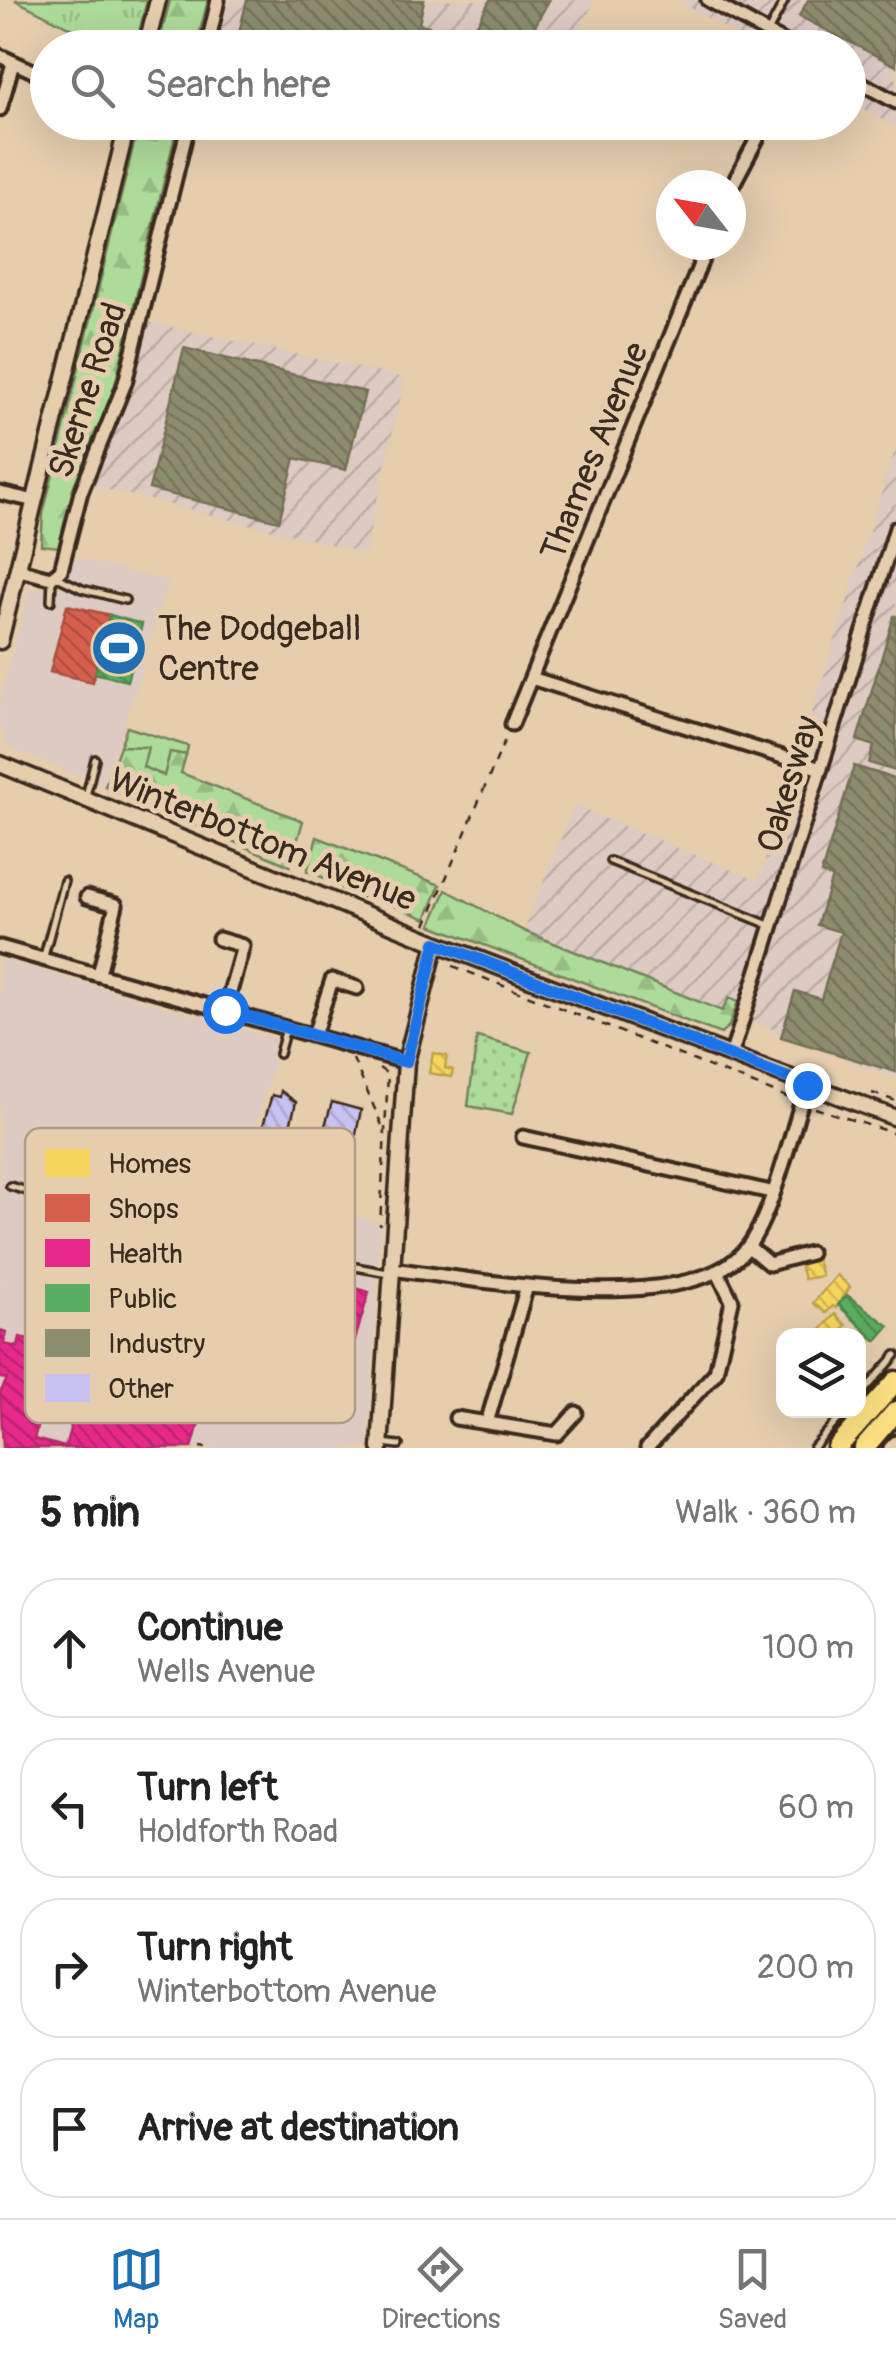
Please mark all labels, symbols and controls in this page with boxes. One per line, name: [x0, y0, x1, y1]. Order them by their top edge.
search box: [30, 30, 866, 140]
icon: search: [65, 58, 120, 113]
text: Search here: [145, 61, 331, 109]
north arrow: [656, 170, 746, 260]
street label: Skerne Road: [39, 297, 137, 484]
street label: Thames Avenue: [531, 336, 659, 567]
place label: The Dodgeball Centre: [158, 607, 361, 691]
sports icon: The Dodgeball Centre: [89, 618, 149, 678]
street label: Oakesway: [747, 710, 831, 858]
street label: Winterbottom Avenue: [103, 758, 423, 922]
route start: [203, 988, 249, 1034]
route end: [785, 1063, 831, 1109]
legend: [25, 1128, 355, 1423]
text: Homes: [108, 1147, 192, 1182]
text: Shops: [108, 1192, 179, 1227]
text: Health: [108, 1237, 183, 1272]
text: Public: [108, 1282, 177, 1317]
text: Industry: [108, 1327, 205, 1362]
map controls: [776, 1328, 866, 1418]
button: layers: [776, 1328, 866, 1418]
text: Other: [108, 1372, 174, 1407]
text: 5 min: [40, 1487, 140, 1539]
text: Walk · 360 m: [675, 1493, 856, 1533]
text: Continue: [137, 1604, 283, 1652]
icon: ahead: [42, 1621, 97, 1676]
text: 100 m: [762, 1628, 854, 1668]
text: Wells Avenue: [137, 1652, 315, 1692]
text: Turn left: [137, 1764, 278, 1812]
icon: left: [42, 1781, 97, 1836]
text: 60 m: [778, 1788, 854, 1828]
text: Holdforth Road: [137, 1812, 339, 1852]
text: Turn right: [137, 1924, 292, 1972]
icon: right: [42, 1941, 97, 1996]
text: 200 m: [757, 1948, 854, 1988]
text: Winterbottom Avenue: [137, 1972, 436, 2012]
icon: arrive: [42, 2101, 97, 2156]
text: Arrive at destination: [137, 2104, 459, 2152]
tab: Map: [109, 2242, 164, 2337]
tab: Directions: [381, 2242, 500, 2337]
tab: Saved: [718, 2242, 787, 2337]

